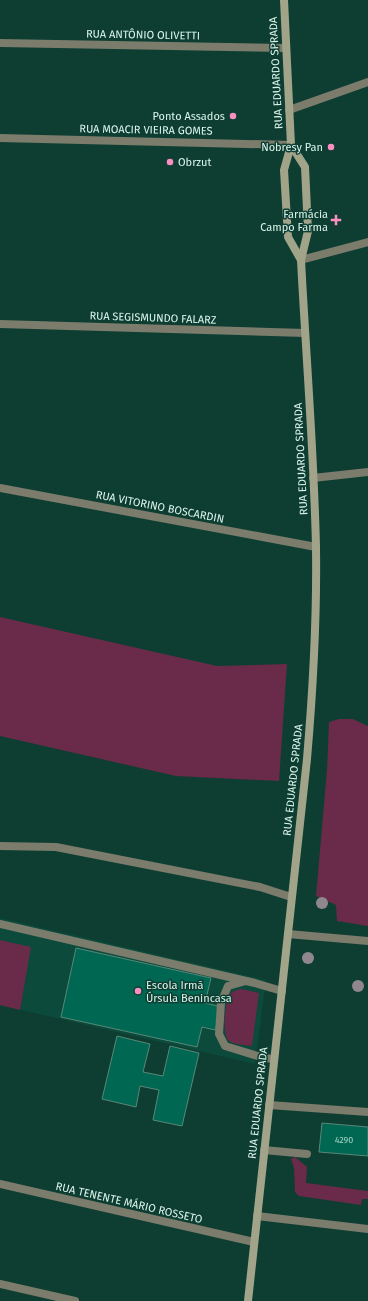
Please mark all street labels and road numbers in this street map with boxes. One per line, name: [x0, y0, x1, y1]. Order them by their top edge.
street label: RUA EDUARDO SPRADA: [267, 16, 285, 129]
street label: RUA ANTÔNIO OLIVETTI: [86, 27, 200, 42]
street label: RUA MOACIR VIEIRA GOMES: [79, 122, 213, 138]
street label: RUA SEGISMUNDO FALARZ: [89, 309, 217, 327]
street label: RUA EDUARDO SPRADA: [292, 402, 310, 515]
street label: RUA VITORINO BOSCARDIN: [95, 488, 225, 526]
street label: RUA EDUARDO SPRADA: [281, 723, 305, 837]
street label: RUA EDUARDO SPRADA: [246, 1046, 270, 1160]
street label: RUA TENENTE MÁRIO ROSSETO: [54, 1179, 204, 1226]

